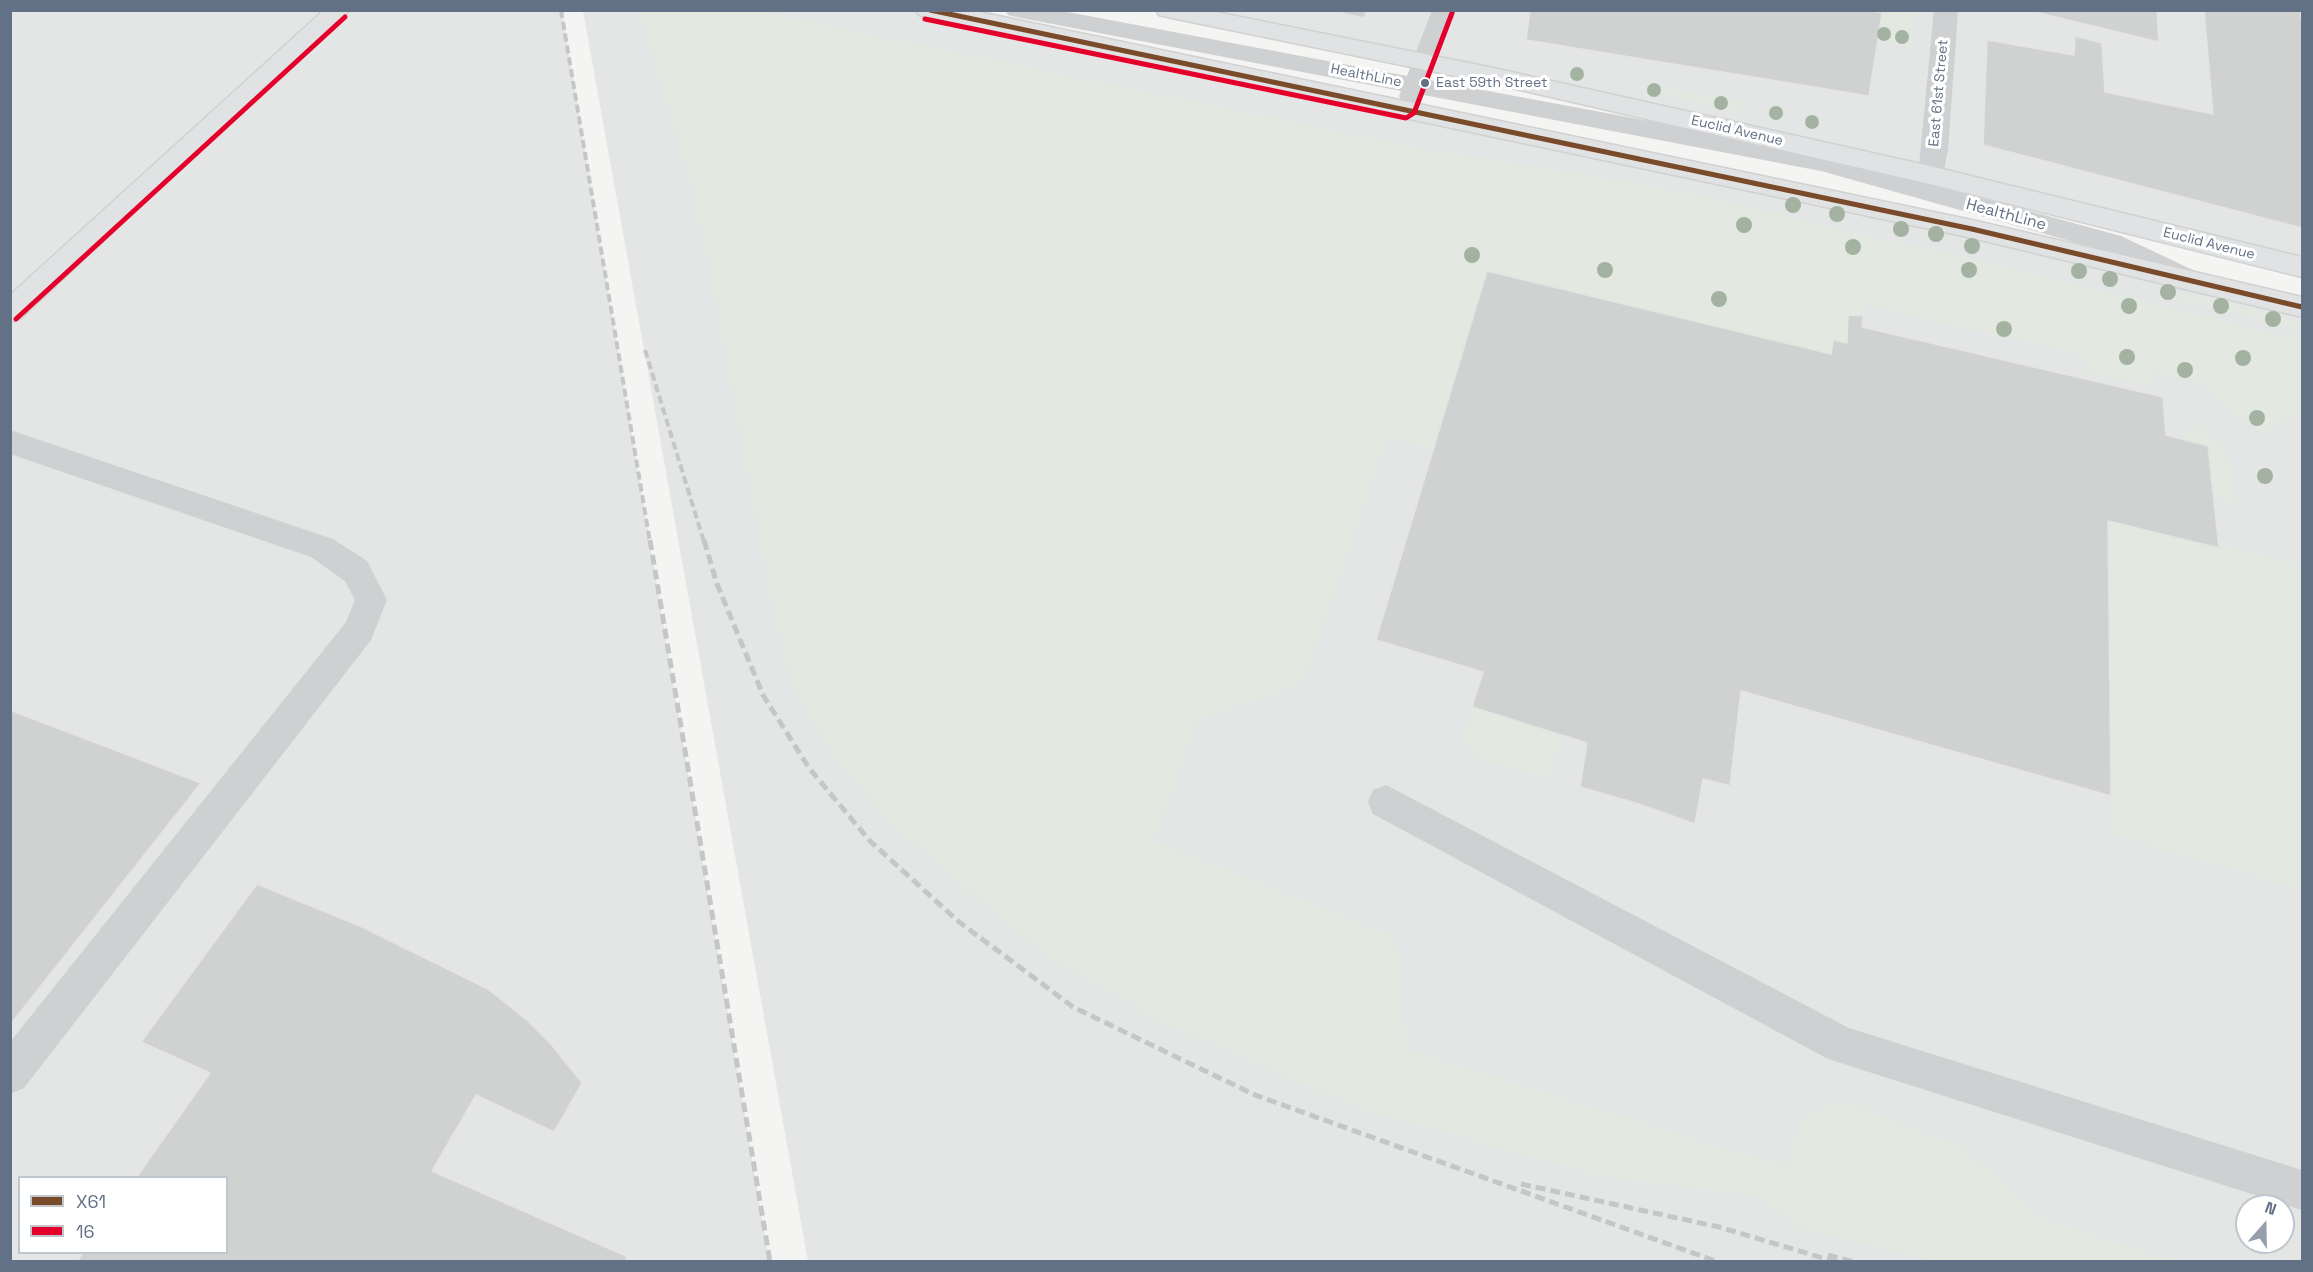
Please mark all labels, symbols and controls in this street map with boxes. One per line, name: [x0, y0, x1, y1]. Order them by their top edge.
street label: East 61st Street: [1926, 39, 1952, 147]
street label: HealthLine: [1329, 61, 1403, 91]
place label: East 59th Street: [1436, 75, 1547, 91]
marker: East 59th Street: [1419, 77, 1431, 89]
street label: Euclid Avenue: [1689, 112, 1785, 150]
street label: HealthLine: [1964, 195, 2048, 235]
street label: Euclid Avenue: [2161, 225, 2257, 263]
legend: [18, 1176, 228, 1254]
text: X61: [76, 1190, 106, 1213]
north arrow: [2235, 1194, 2295, 1254]
text: N: [2262, 1197, 2279, 1220]
text: 16: [76, 1220, 95, 1243]

